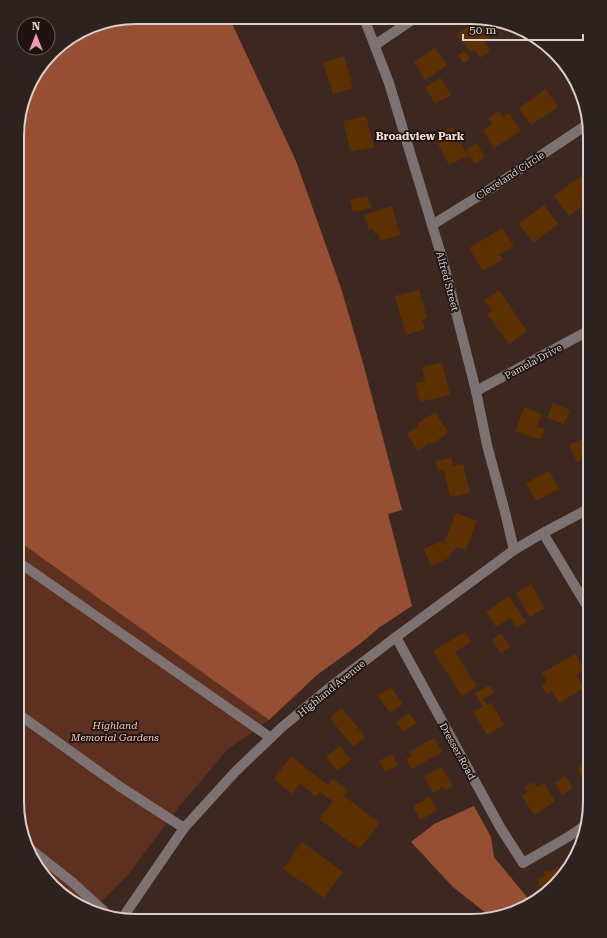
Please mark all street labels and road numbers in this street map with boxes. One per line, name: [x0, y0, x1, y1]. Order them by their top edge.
street label: Cleveland Circle: [474, 149, 547, 202]
street label: Alfred Street: [434, 250, 461, 312]
street label: Pamela Drive: [503, 342, 564, 381]
street label: Highland Avenue: [295, 658, 368, 719]
street label: Dresser Road: [437, 721, 478, 782]

